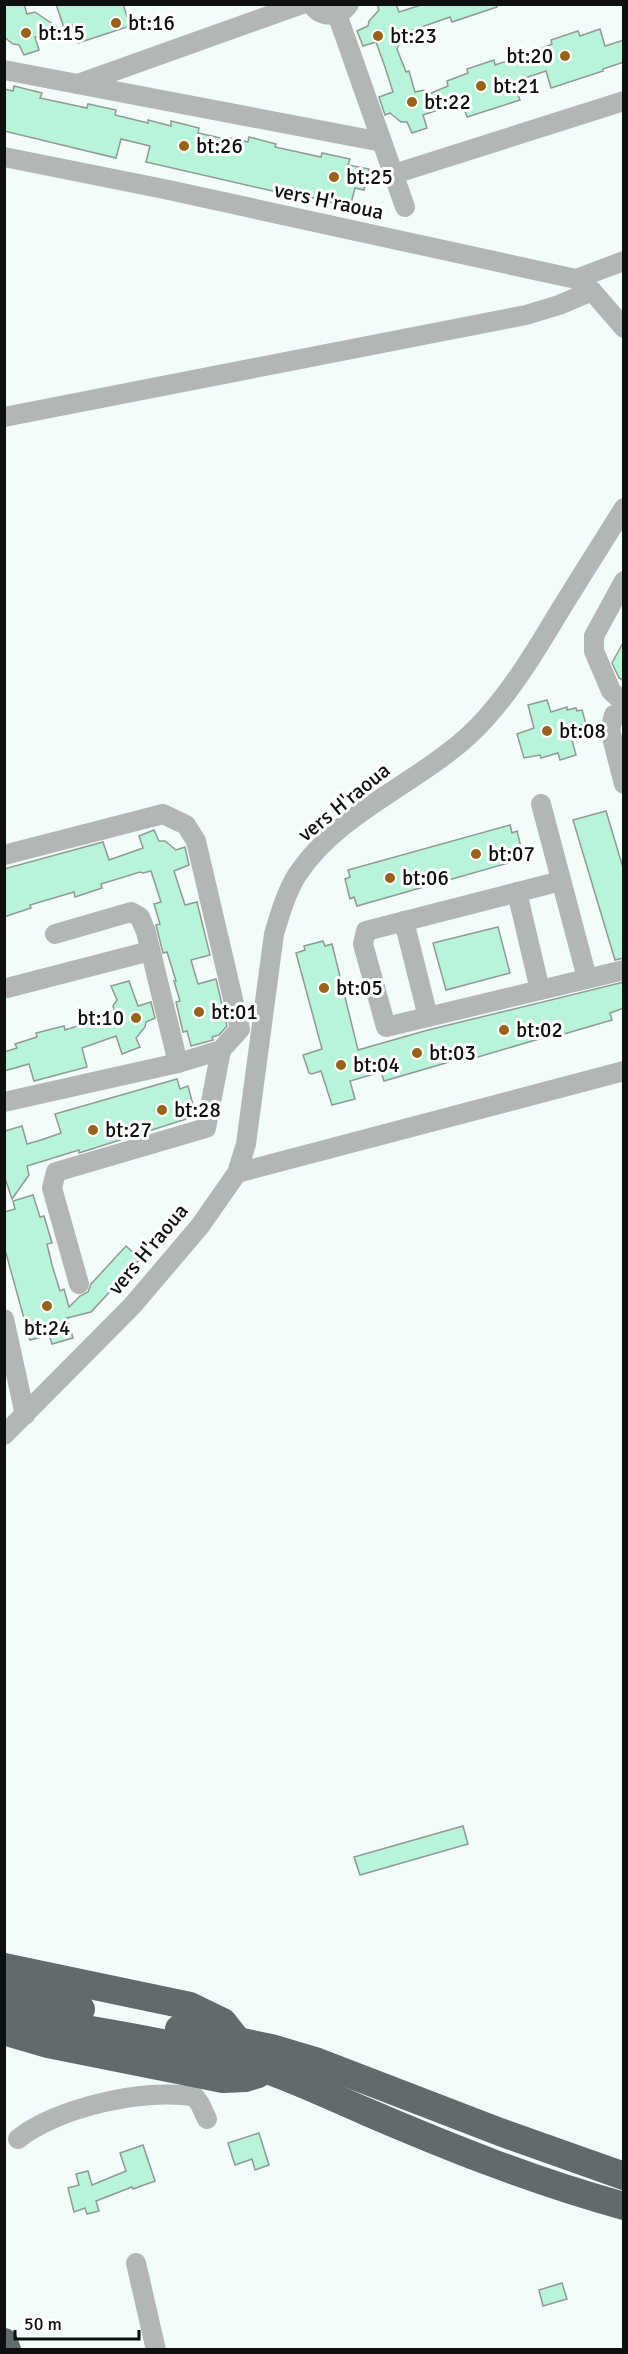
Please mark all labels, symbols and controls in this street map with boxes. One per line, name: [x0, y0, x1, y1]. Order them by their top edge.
place label: bt:16: [128, 10, 175, 36]
marker: bt:16: [109, 16, 123, 30]
place label: bt:15: [38, 20, 85, 46]
place label: bt:23: [390, 23, 437, 49]
marker: bt:15: [19, 26, 33, 40]
marker: bt:23: [371, 29, 385, 43]
place label: bt:20: [506, 43, 553, 69]
marker: bt:20: [558, 49, 572, 63]
place label: bt:21: [493, 73, 540, 99]
marker: bt:21: [474, 79, 488, 93]
place label: bt:22: [424, 89, 471, 115]
marker: bt:22: [405, 95, 419, 109]
place label: bt:26: [196, 133, 243, 159]
marker: bt:26: [177, 139, 191, 153]
place label: bt:25: [346, 164, 393, 190]
marker: bt:25: [327, 170, 341, 184]
street label: vers H'raoua: [272, 177, 386, 225]
place label: bt:08: [559, 718, 606, 744]
marker: bt:08: [540, 724, 554, 738]
street label: vers H'raoua: [293, 757, 395, 847]
place label: bt:07: [488, 841, 535, 867]
marker: bt:07: [469, 847, 483, 861]
place label: bt:06: [402, 865, 449, 891]
marker: bt:06: [383, 871, 397, 885]
place label: bt:05: [336, 975, 383, 1001]
marker: bt:05: [317, 981, 331, 995]
place label: bt:01: [211, 999, 258, 1025]
place label: bt:10: [77, 1005, 124, 1031]
marker: bt:01: [192, 1005, 206, 1019]
marker: bt:10: [129, 1011, 143, 1025]
place label: bt:02: [516, 1017, 563, 1043]
marker: bt:02: [497, 1023, 511, 1037]
place label: bt:03: [429, 1040, 476, 1066]
marker: bt:03: [410, 1046, 424, 1060]
place label: bt:04: [353, 1052, 400, 1078]
marker: bt:04: [334, 1058, 348, 1072]
place label: bt:28: [174, 1097, 221, 1123]
marker: bt:28: [155, 1103, 169, 1117]
place label: bt:27: [105, 1117, 152, 1143]
marker: bt:27: [86, 1123, 100, 1137]
street label: vers H'raoua: [102, 1198, 194, 1300]
marker: bt:24: [40, 1299, 54, 1313]
place label: bt:24: [24, 1315, 70, 1341]
scale bar: [15, 2303, 140, 2341]
text: 50 m: [24, 2313, 62, 2335]

